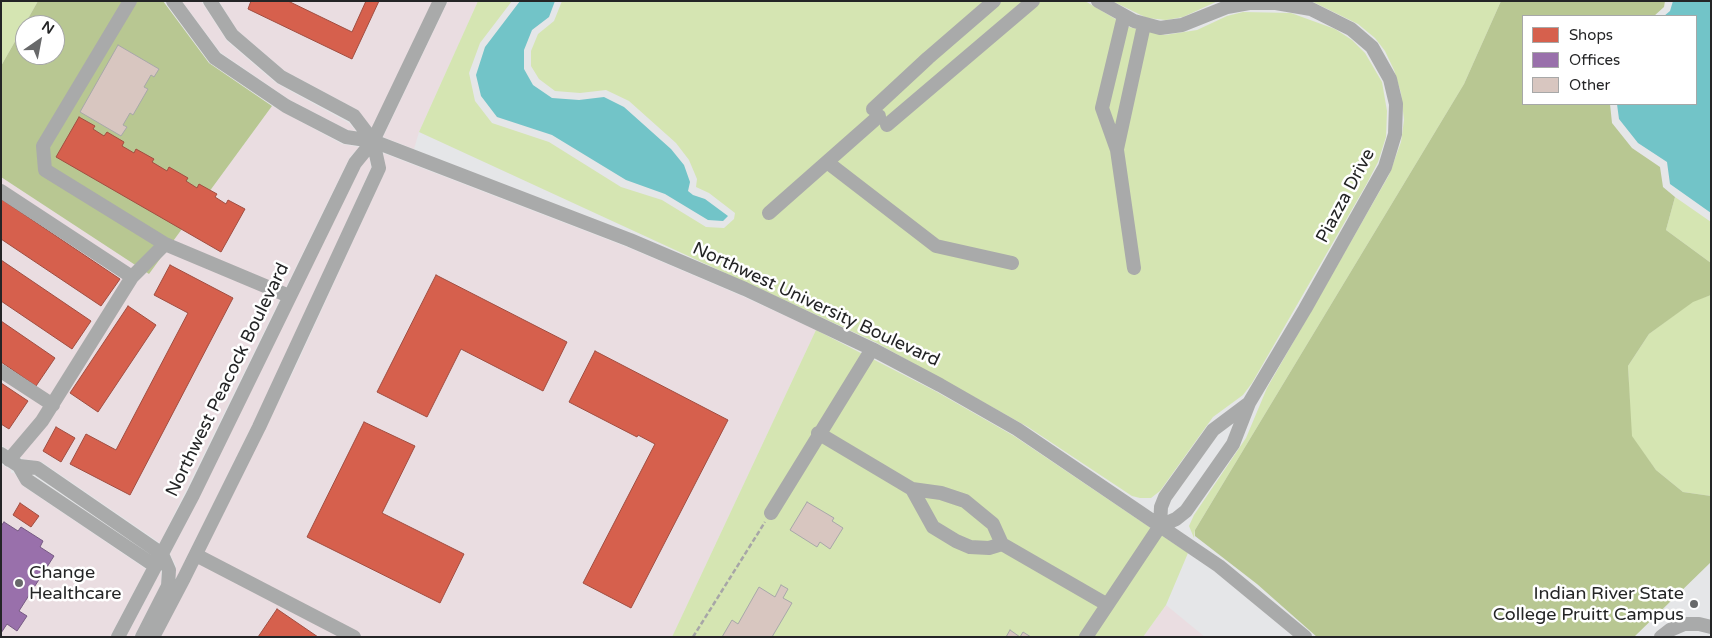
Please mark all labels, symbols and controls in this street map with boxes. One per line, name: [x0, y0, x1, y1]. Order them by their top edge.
north arrow: [15, 15, 65, 65]
legend: [1522, 15, 1697, 105]
text: N: [39, 18, 57, 38]
text: Shops: [1569, 26, 1613, 44]
text: Offices: [1569, 51, 1620, 69]
text: Other: [1569, 76, 1610, 94]
street label: Piazza Drive: [1312, 145, 1380, 247]
street label: Northwest University Boulevard: [689, 238, 943, 372]
street label: Northwest Peacock Boulevard: [162, 260, 294, 500]
place label: Change Healthcare: [29, 562, 121, 604]
marker: Change Healthcare: [13, 577, 25, 589]
place label: Indian River State College Pruitt Campus: [1493, 583, 1684, 626]
marker: Indian River State College Pruitt Campus: [1688, 598, 1700, 610]

